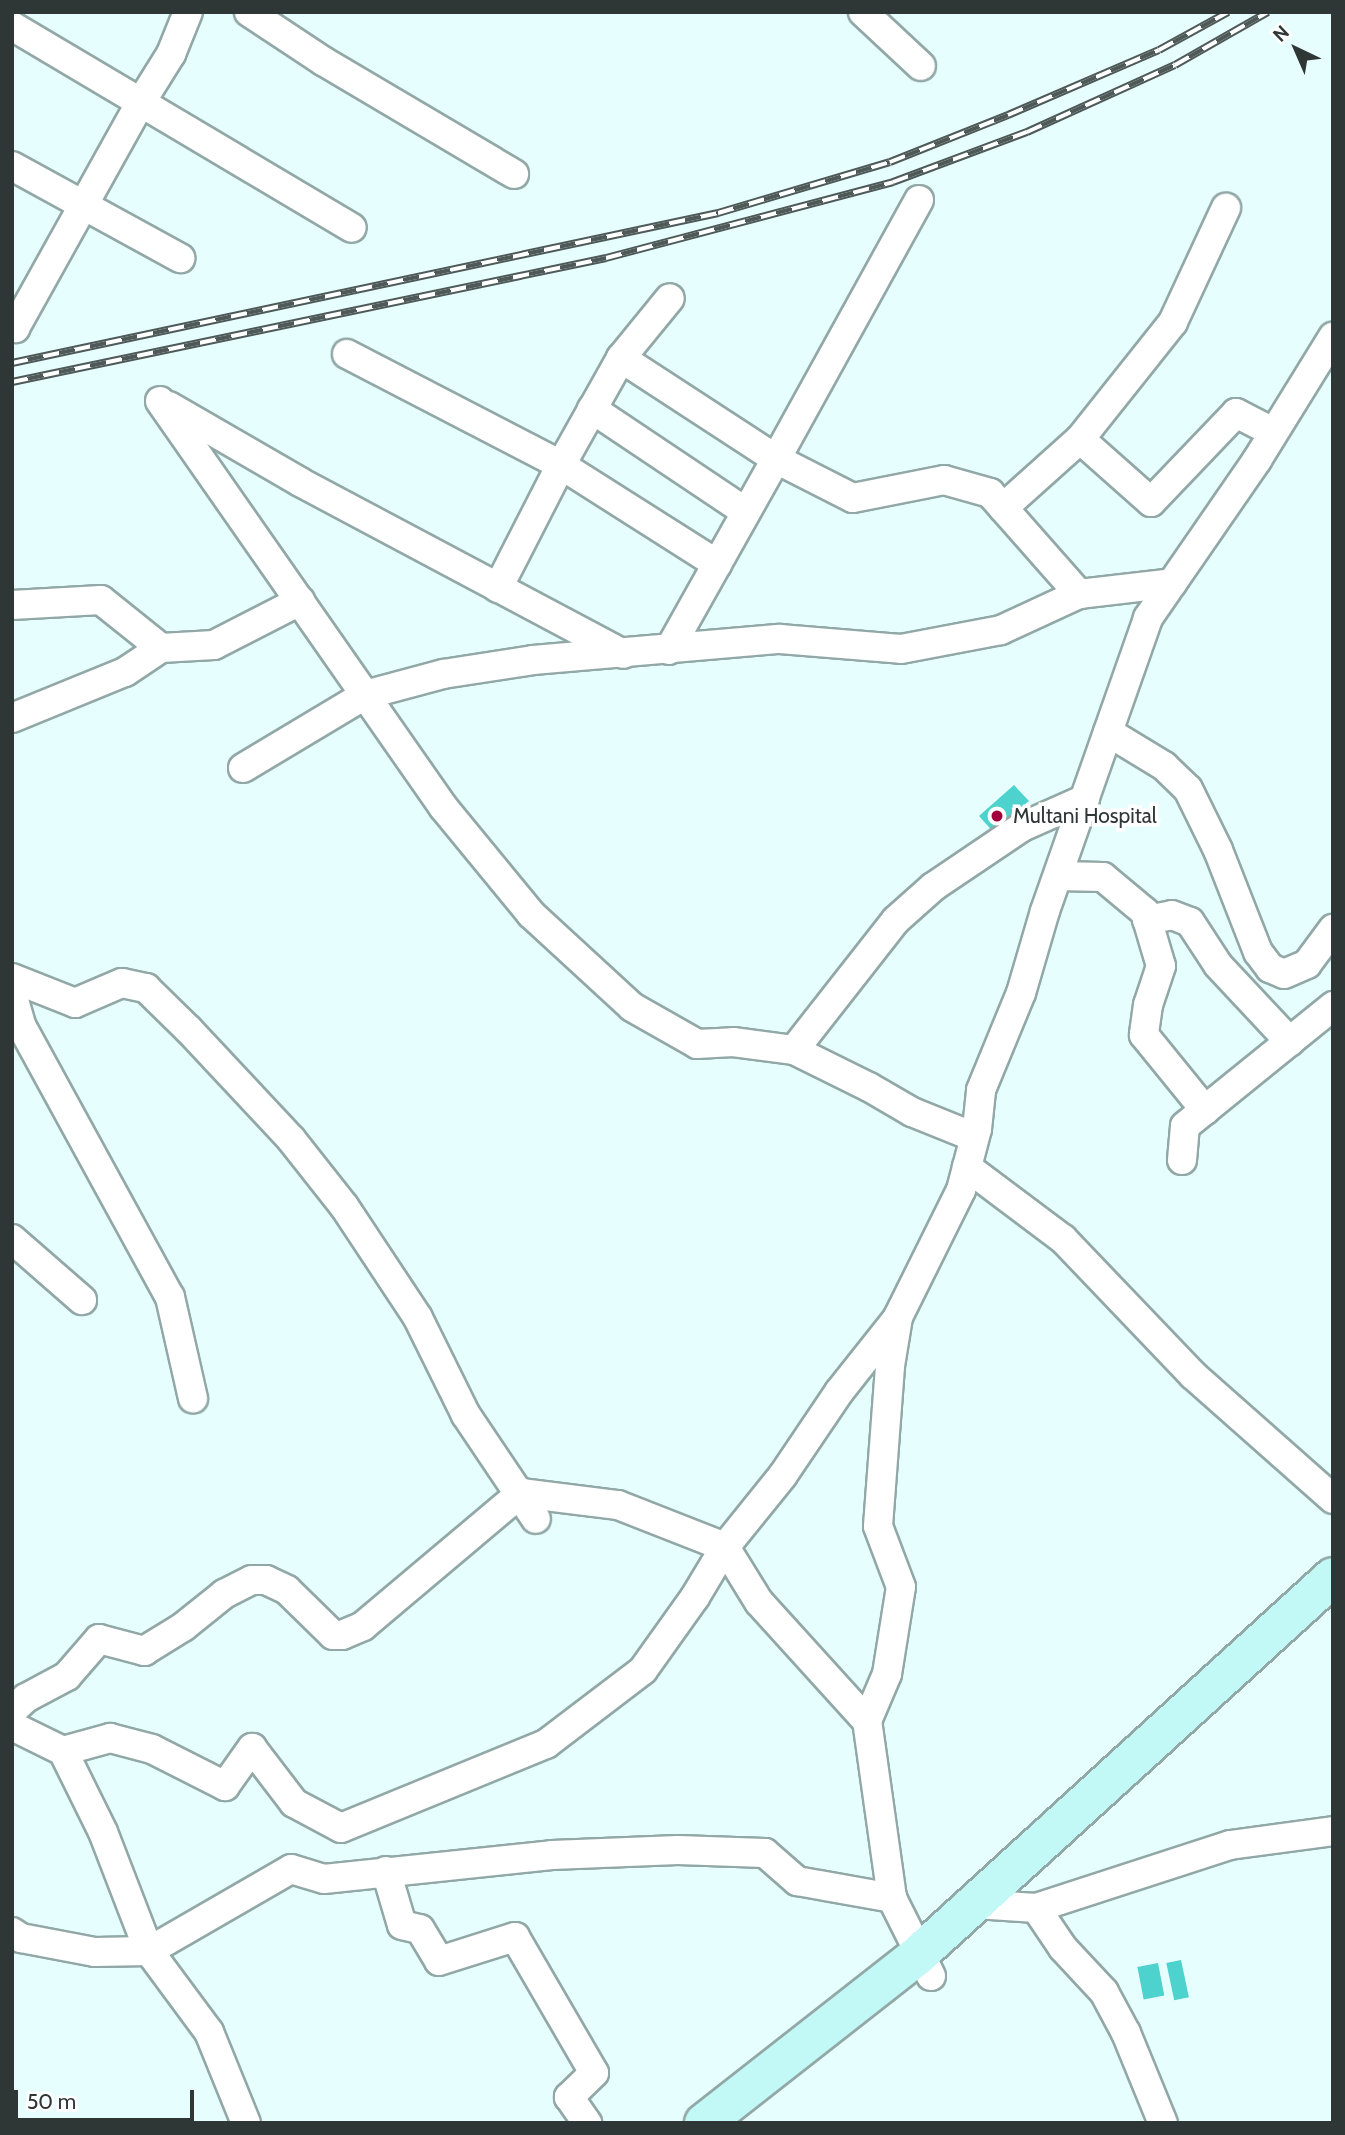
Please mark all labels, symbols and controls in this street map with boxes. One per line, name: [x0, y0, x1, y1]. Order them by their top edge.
north arrow: [1261, 14, 1331, 84]
text: N: [1268, 21, 1294, 46]
place label: Multani Hospital: [1013, 803, 1157, 829]
marker: Multani Hospital: [987, 806, 1007, 826]
scale bar: [18, 2076, 198, 2120]
text: 50 m: [27, 2089, 76, 2114]

